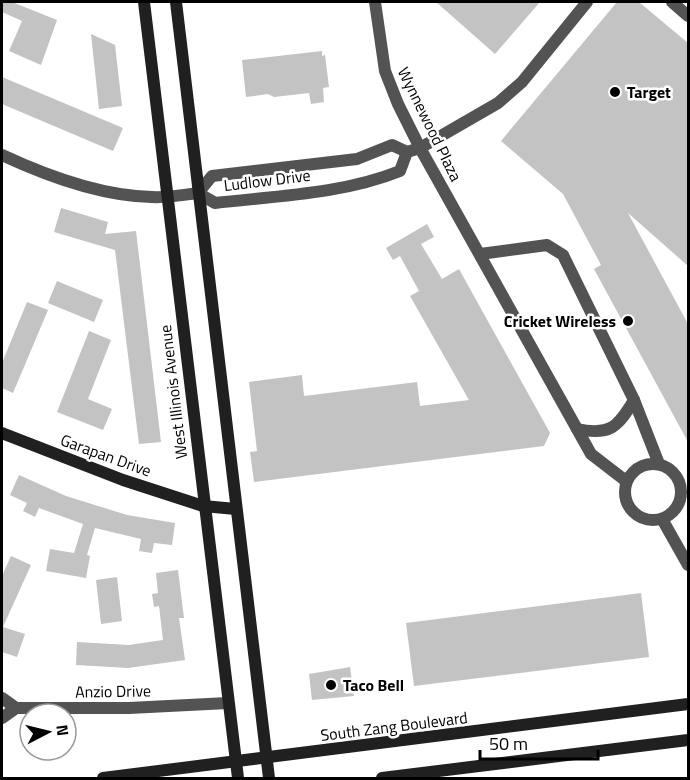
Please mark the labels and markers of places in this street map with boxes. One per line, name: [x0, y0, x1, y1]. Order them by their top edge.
place label: Target: [627, 80, 671, 104]
marker: Target: [608, 85, 622, 99]
place label: Cricket Wireless: [504, 309, 616, 333]
marker: Cricket Wireless: [621, 314, 635, 328]
place label: Taco Bell: [343, 673, 404, 697]
marker: Taco Bell: [324, 678, 338, 692]

